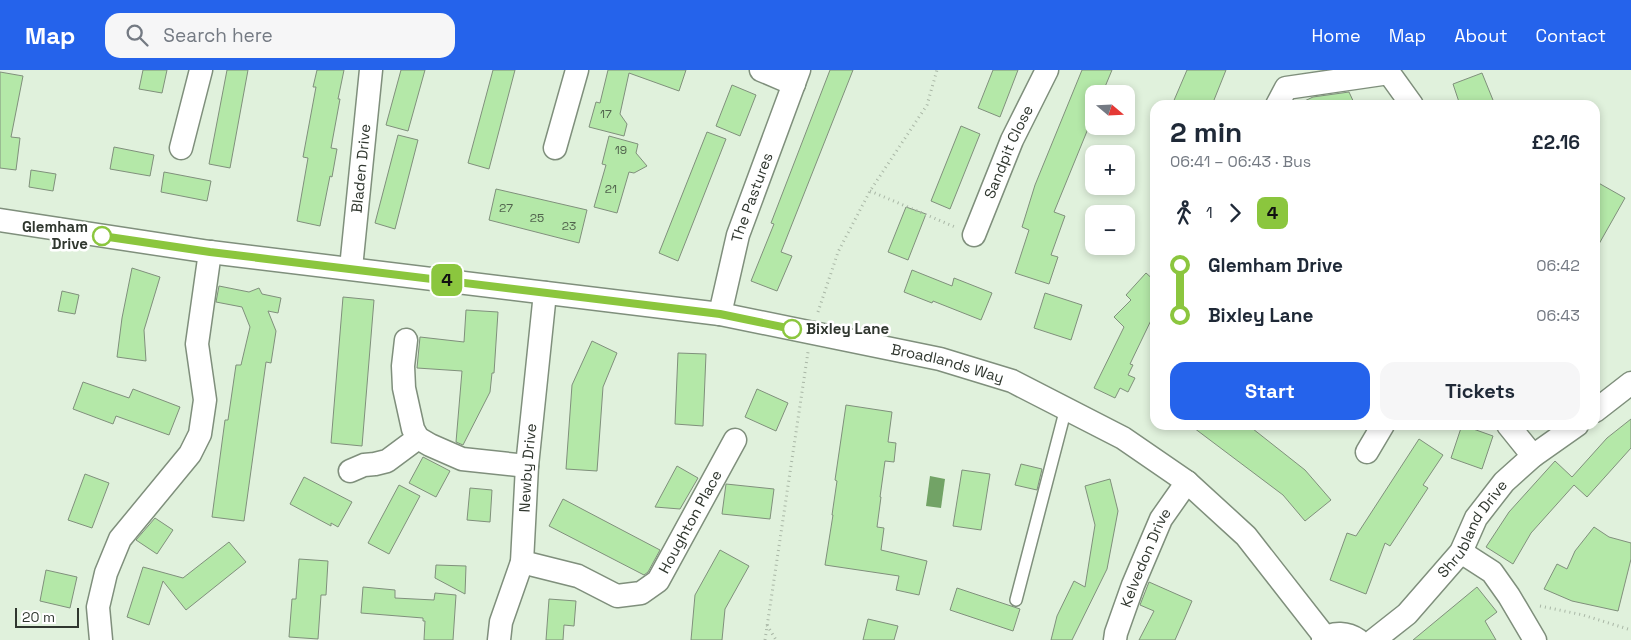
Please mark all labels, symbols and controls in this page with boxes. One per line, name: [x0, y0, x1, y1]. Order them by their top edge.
search box: [105, 13, 455, 58]
text: Map: [25, 20, 75, 51]
icon: search: [123, 21, 151, 49]
text: Search here: [163, 23, 273, 48]
text: Home: [1312, 24, 1361, 47]
text: Map: [1389, 24, 1426, 47]
text: About: [1454, 24, 1508, 47]
text: Contact: [1536, 24, 1606, 47]
north arrow: [1085, 85, 1135, 135]
map controls: [1085, 85, 1135, 255]
street label: Sandpit Close: [980, 102, 1037, 201]
house number: 17: [600, 106, 612, 122]
text: 2 min: [1170, 114, 1242, 150]
street label: Bladen Drive: [347, 123, 375, 214]
text: £2.16: [1532, 130, 1580, 155]
house number: 19: [615, 142, 627, 158]
button: +: [1085, 145, 1135, 195]
street label: The Pastures: [727, 150, 777, 244]
text: 06:41 – 06:43 · Bus: [1170, 151, 1311, 172]
house number: 21: [605, 181, 617, 197]
icon: walk: [1170, 199, 1198, 227]
icon: forward: [1221, 199, 1249, 227]
house number: 27: [499, 200, 513, 216]
text: 4: [1267, 201, 1278, 224]
text: 1: [1206, 202, 1213, 223]
button: −: [1085, 205, 1135, 255]
house number: 25: [530, 210, 544, 226]
place label: Glemham Drive: [22, 217, 88, 253]
house number: 23: [562, 218, 576, 234]
marker: Glemham Drive: [92, 226, 112, 246]
text: Glemham Drive: [1208, 253, 1343, 278]
text: 06:42: [1536, 255, 1580, 276]
line badge: 4: [431, 264, 463, 296]
text: 4: [441, 268, 453, 291]
text: Bixley Lane: [1208, 303, 1313, 328]
text: 06:43: [1536, 305, 1580, 326]
marker: Bixley Lane: [782, 319, 802, 339]
place label: Bixley Lane: [806, 319, 890, 338]
street label: Broadlands Way: [889, 339, 1006, 387]
button: Start: [1170, 362, 1370, 420]
button: Tickets: [1380, 362, 1580, 420]
street label: Newby Drive: [515, 422, 540, 513]
street label: Houghton Place: [654, 466, 726, 577]
street label: Shrubland Drive: [1433, 476, 1511, 581]
street label: Kelvedon Drive: [1116, 504, 1175, 610]
scale bar: [15, 605, 79, 628]
text: 20 m: [22, 608, 55, 626]

